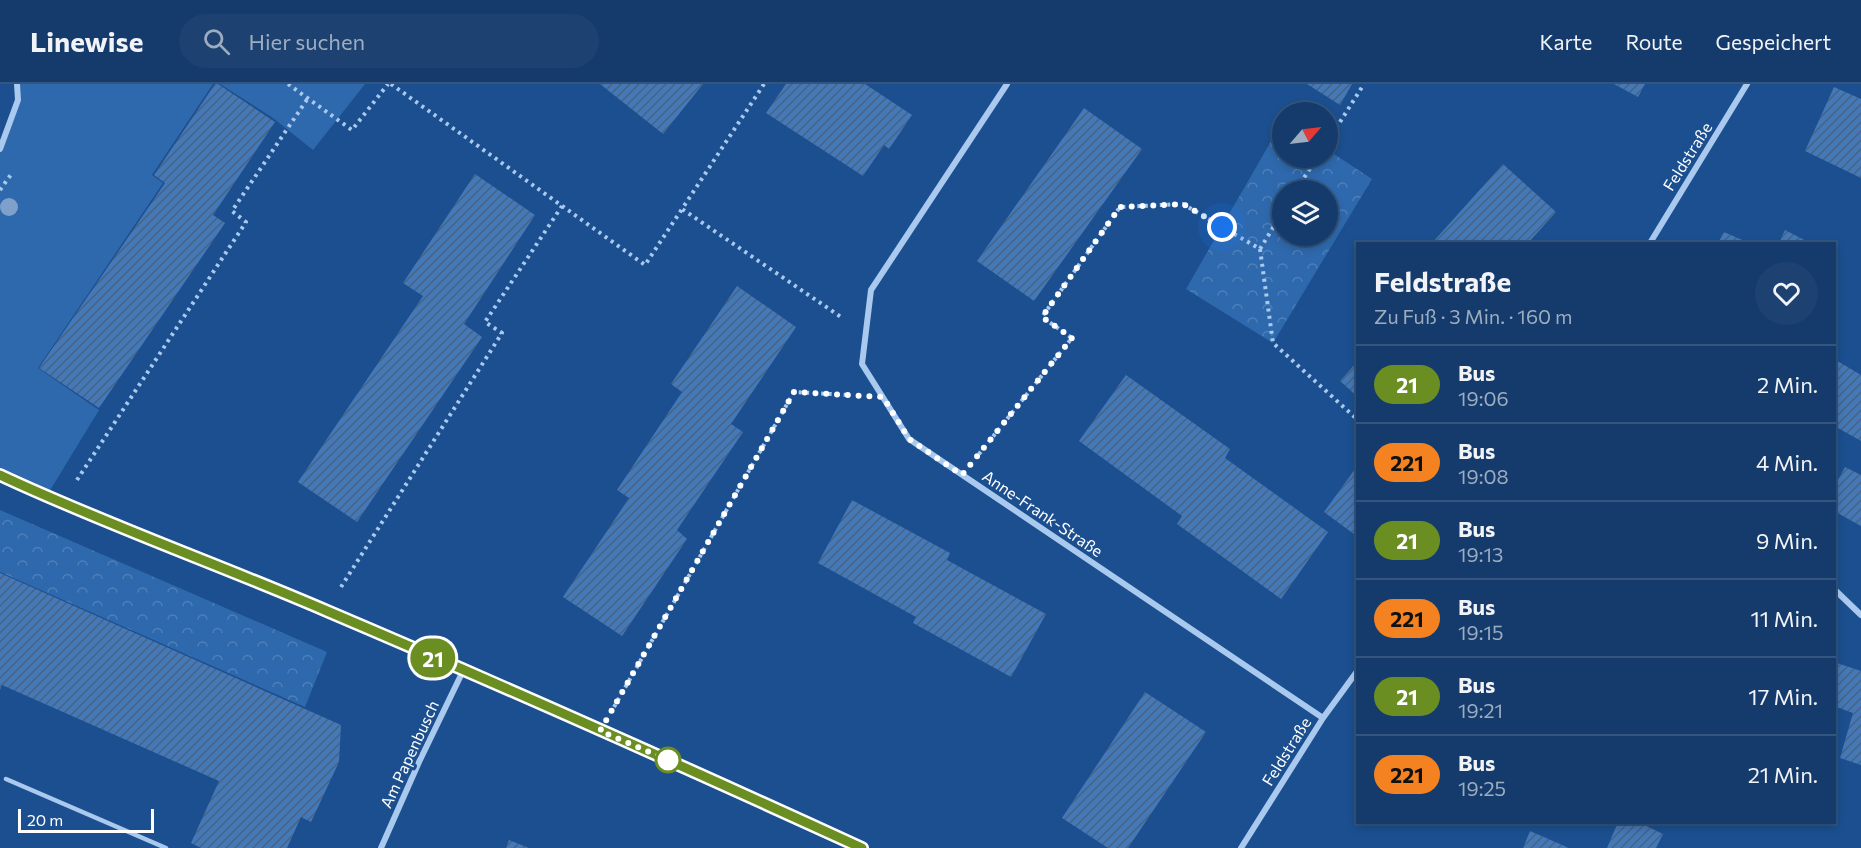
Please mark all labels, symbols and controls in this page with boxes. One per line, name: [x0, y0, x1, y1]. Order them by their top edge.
search box: [179, 14, 599, 68]
text: Linewise: [30, 24, 143, 58]
icon: search: [200, 25, 233, 58]
text: Hier suchen: [248, 28, 365, 55]
text: Karte: [1539, 29, 1592, 54]
text: Route: [1625, 29, 1683, 54]
text: Gespeichert: [1716, 29, 1831, 54]
north arrow: [1272, 102, 1338, 168]
map controls: [1272, 102, 1338, 246]
street label: Feldstraße: [1659, 118, 1715, 194]
button: layers: [1272, 180, 1338, 246]
your location: [1207, 212, 1237, 242]
button: heart: [1755, 262, 1818, 325]
text: Feldstraße: [1374, 264, 1511, 298]
text: Zu Fuß · 3 Min. · 160 m: [1374, 304, 1572, 328]
text: Bus: [1458, 359, 1495, 386]
text: 2 Min.: [1757, 371, 1818, 398]
text: 21: [1396, 372, 1418, 397]
text: 19:06: [1458, 386, 1509, 410]
text: Bus: [1458, 437, 1495, 464]
text: 4 Min.: [1756, 449, 1818, 476]
text: 221: [1390, 450, 1424, 475]
text: 19:08: [1458, 464, 1509, 488]
street label: Anne-Frank-Straße: [979, 466, 1107, 560]
text: Bus: [1458, 515, 1495, 542]
text: 9 Min.: [1756, 527, 1818, 554]
text: 21: [1396, 528, 1418, 553]
text: 19:13: [1458, 542, 1503, 566]
text: Bus: [1458, 593, 1495, 620]
text: 11 Min.: [1750, 605, 1818, 632]
text: 221: [1390, 606, 1424, 631]
text: 19:15: [1458, 620, 1503, 644]
line badge: 21: [406, 638, 460, 678]
text: 21: [422, 646, 444, 671]
text: Bus: [1458, 671, 1495, 698]
text: 17 Min.: [1748, 683, 1818, 710]
text: 21: [1396, 684, 1418, 709]
street label: Am Papenbusch: [376, 697, 442, 811]
text: 19:21: [1458, 698, 1503, 722]
street label: Feldstraße: [1258, 713, 1314, 789]
unlabelled marker: [655, 747, 681, 773]
text: Bus: [1458, 749, 1495, 776]
text: 21 Min.: [1748, 761, 1818, 788]
text: 221: [1390, 762, 1424, 787]
text: 19:25: [1458, 776, 1506, 800]
scale bar: [18, 806, 154, 834]
text: 20 m: [27, 810, 63, 829]

